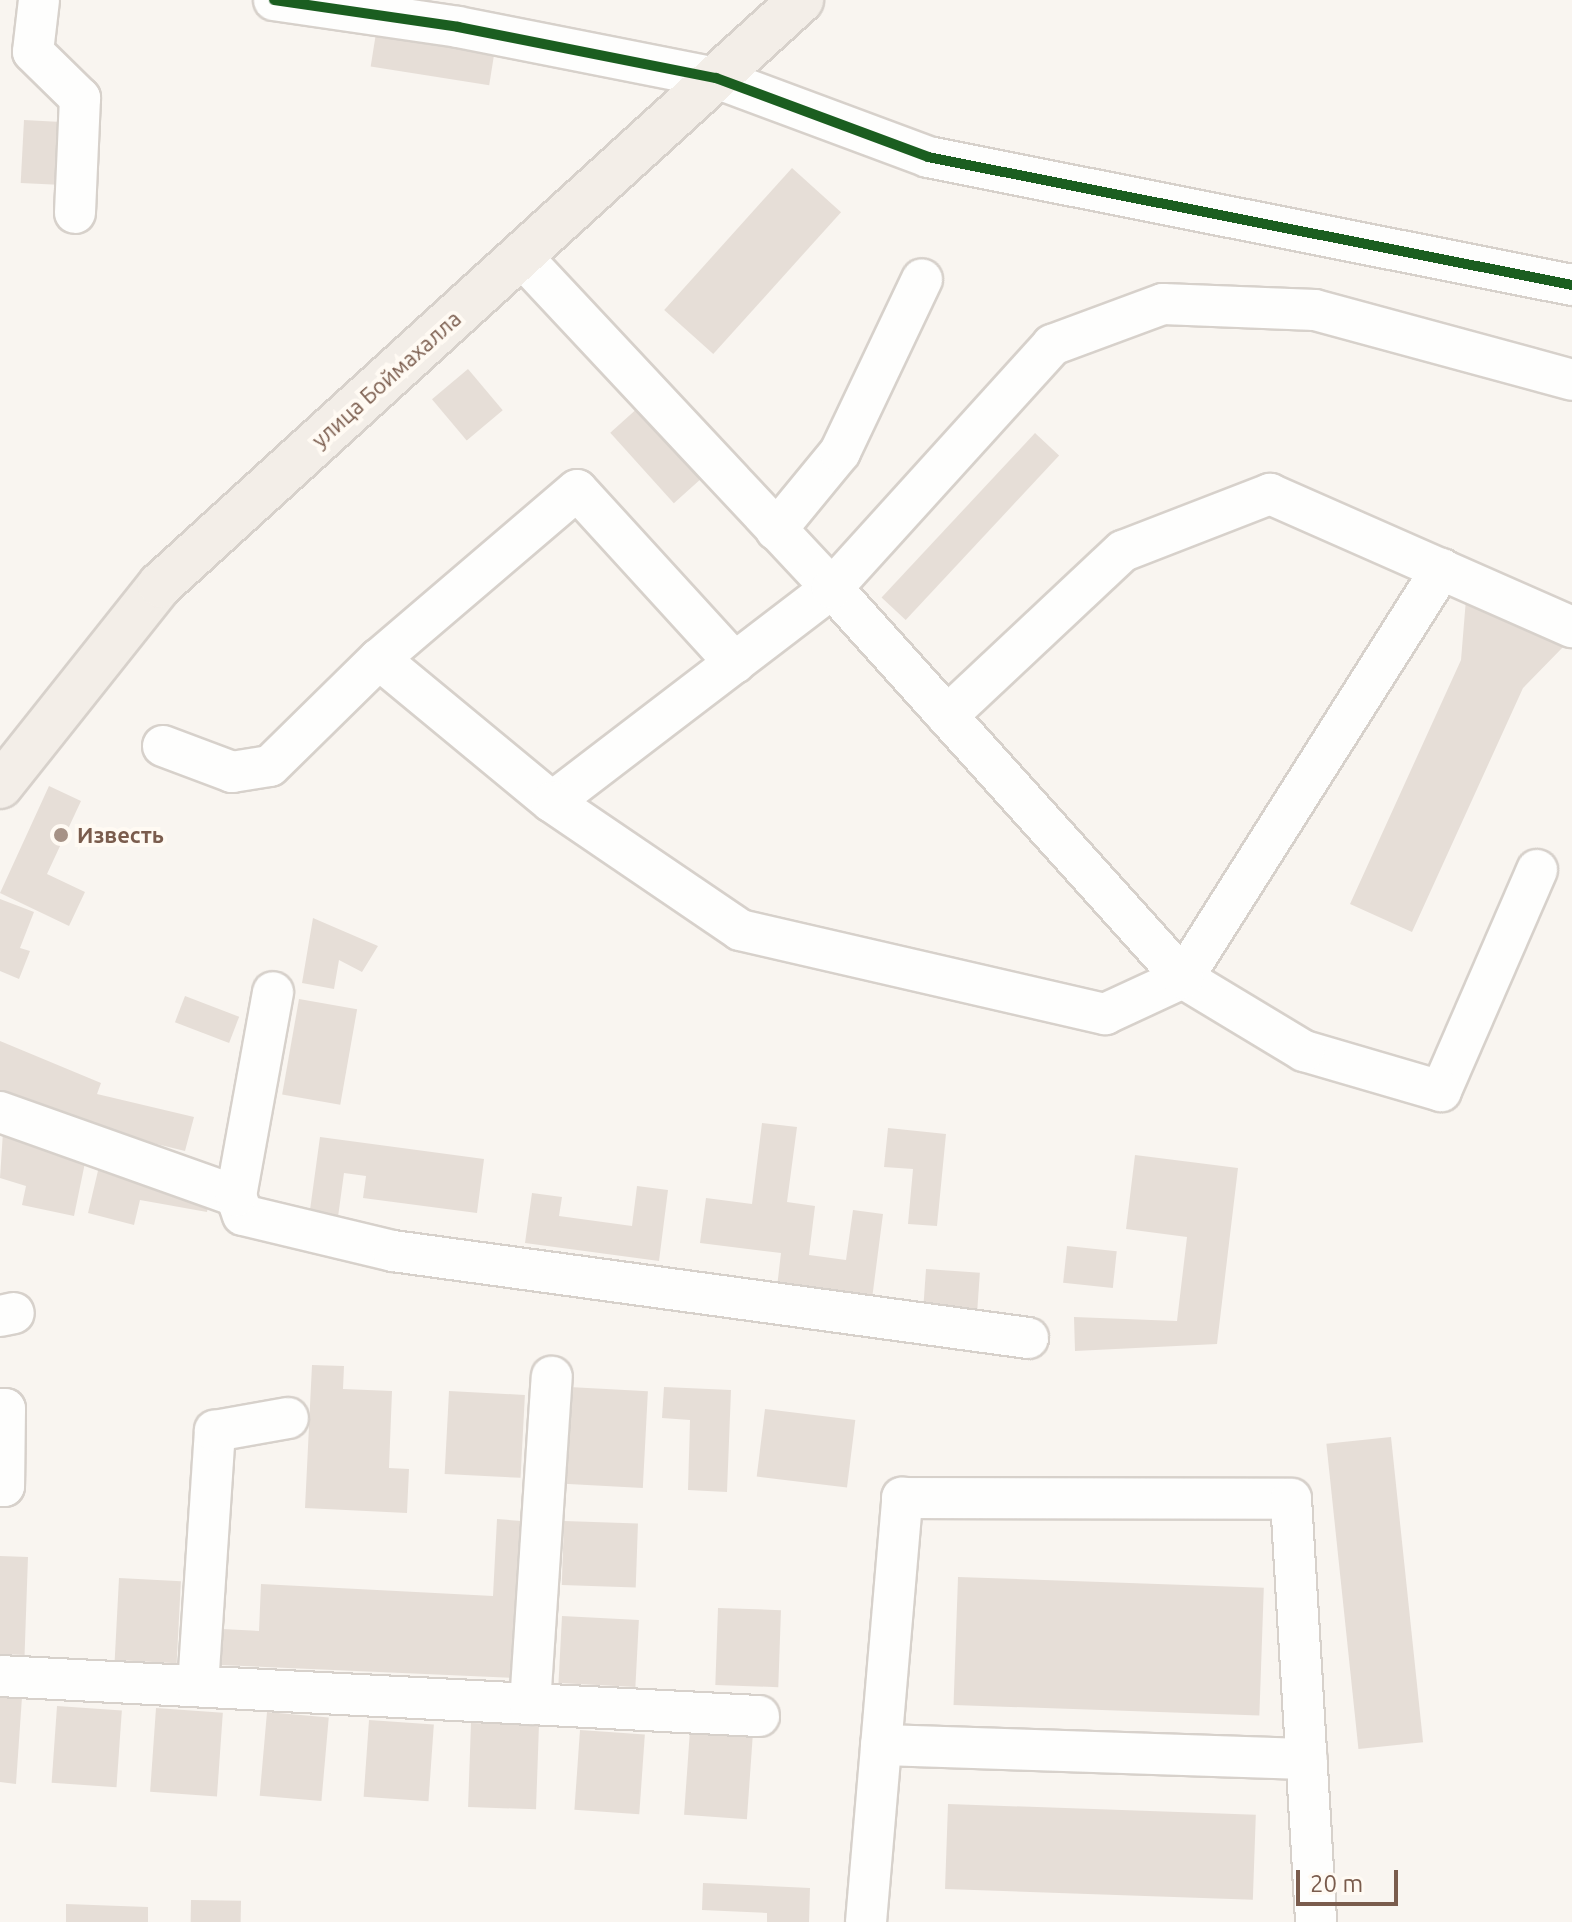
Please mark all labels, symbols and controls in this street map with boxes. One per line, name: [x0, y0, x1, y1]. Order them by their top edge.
street label: улица Боймахалла: [306, 305, 466, 453]
place label: Известь: [77, 822, 164, 848]
marker: Известь: [52, 826, 70, 844]
scale bar: [1300, 1854, 1402, 1904]
text: 20 m: [1310, 1870, 1363, 1897]

